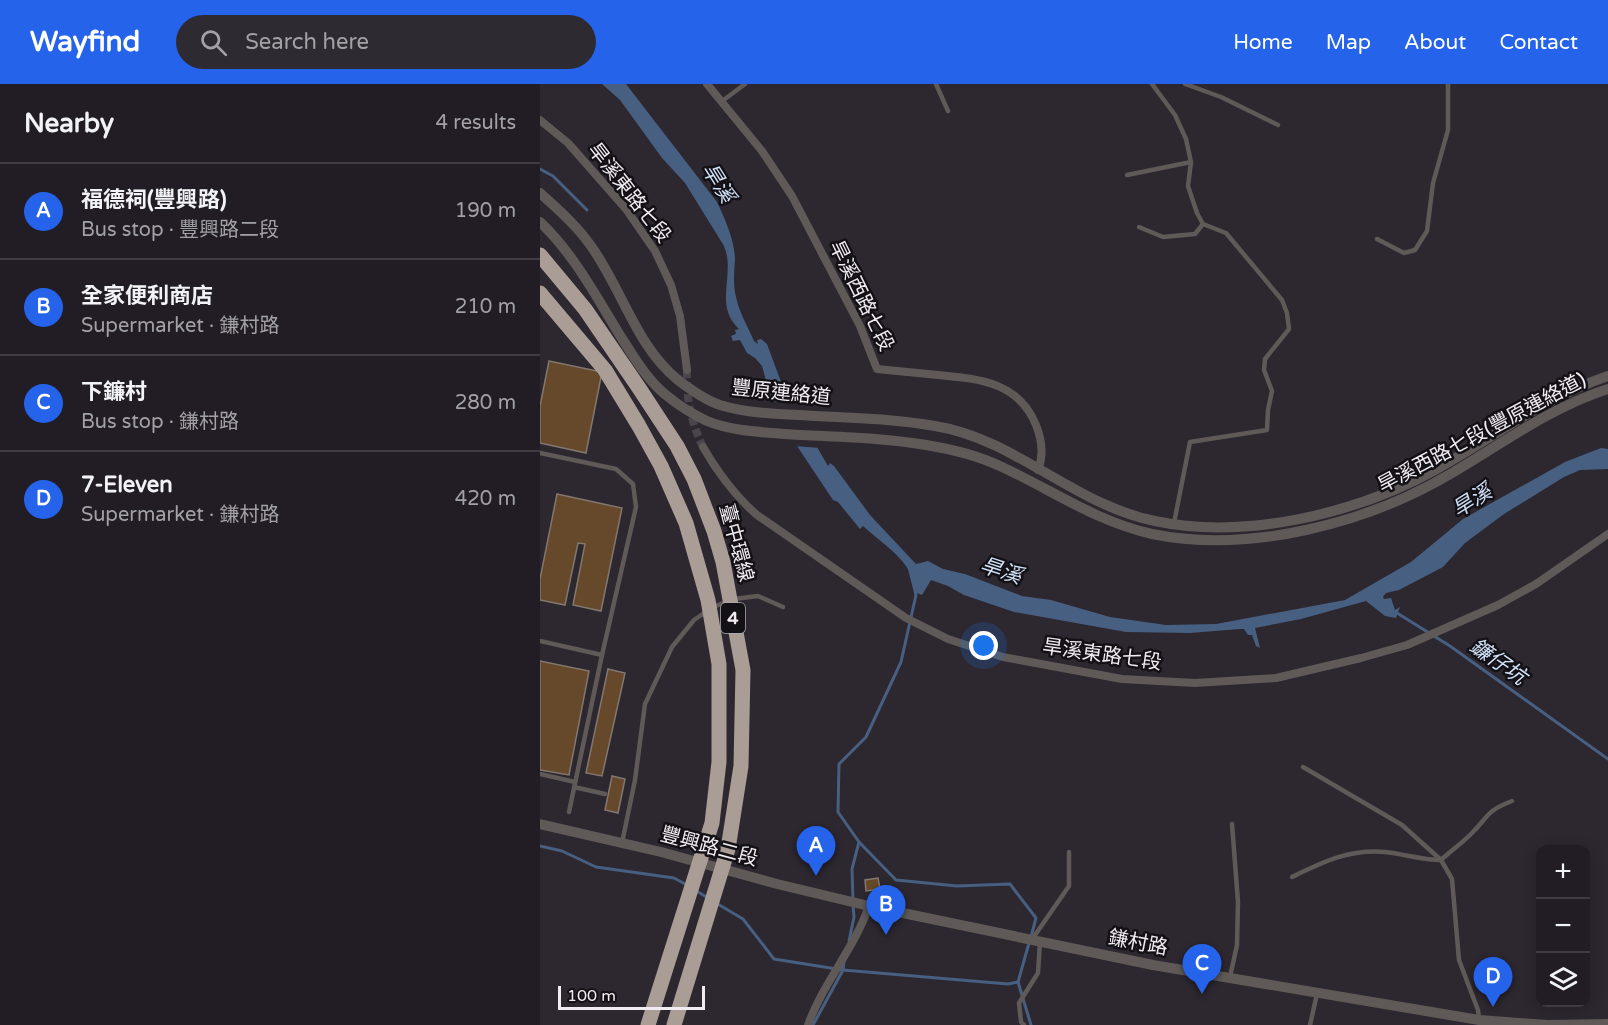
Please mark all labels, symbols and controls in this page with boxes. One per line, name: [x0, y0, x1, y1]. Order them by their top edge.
search box: [176, 15, 596, 69]
text: Wayfind: [30, 25, 140, 59]
icon: search: [197, 26, 230, 59]
text: Search here: [245, 29, 369, 55]
text: Home: [1233, 30, 1293, 55]
text: Map: [1326, 30, 1371, 55]
text: About: [1404, 30, 1466, 55]
text: Contact: [1499, 30, 1578, 55]
text: Nearby: [24, 108, 114, 139]
text: 4 results: [436, 111, 516, 135]
street label: 旱溪東路七段: [583, 138, 675, 248]
water label: 旱溪: [696, 159, 741, 210]
text: 福德祠(豐興路): [81, 187, 227, 213]
text: A: [36, 199, 51, 223]
text: 190 m: [455, 199, 516, 223]
text: Bus stop · 豐興路二段: [81, 218, 279, 242]
street label: 旱溪西路七段: [824, 237, 898, 355]
text: 全家便利商店: [81, 283, 213, 309]
text: B: [37, 295, 50, 319]
text: 210 m: [455, 295, 516, 319]
text: Supermarket · 鎌村路: [81, 314, 279, 338]
street label: 旱溪西路七段(豐原連絡道): [1374, 368, 1590, 498]
street label: 豐原連絡道: [730, 376, 832, 410]
text: 下鐮村: [81, 379, 147, 405]
text: C: [37, 391, 50, 415]
text: 280 m: [455, 391, 516, 415]
text: Bus stop · 鎌村路: [81, 410, 239, 434]
text: 7-Eleven: [81, 472, 173, 498]
water label: 旱溪: [1448, 478, 1499, 523]
text: D: [36, 487, 51, 511]
text: 420 m: [455, 487, 516, 511]
street label: 臺中環線: [714, 501, 758, 585]
text: Supermarket · 鎌村路: [81, 503, 279, 527]
water label: 旱溪: [977, 553, 1028, 590]
road number: 4: [721, 603, 745, 633]
your location: [969, 631, 998, 660]
water label: 鐮仔坑: [1465, 634, 1533, 692]
street label: 旱溪東路七段: [1041, 635, 1163, 675]
street label: 豐興路二段: [658, 822, 760, 872]
pin: A: [796, 826, 836, 876]
map controls: [1536, 845, 1590, 1007]
button: +: [1536, 845, 1590, 899]
pin: B: [866, 886, 906, 935]
button: −: [1536, 899, 1590, 953]
street label: 鎌村路: [1106, 925, 1170, 961]
pin: C: [1182, 944, 1222, 994]
button: layers: [1536, 953, 1590, 1007]
pin: D: [1474, 958, 1512, 1007]
scale bar: [558, 983, 705, 1010]
text: 100 m: [567, 986, 616, 1006]

